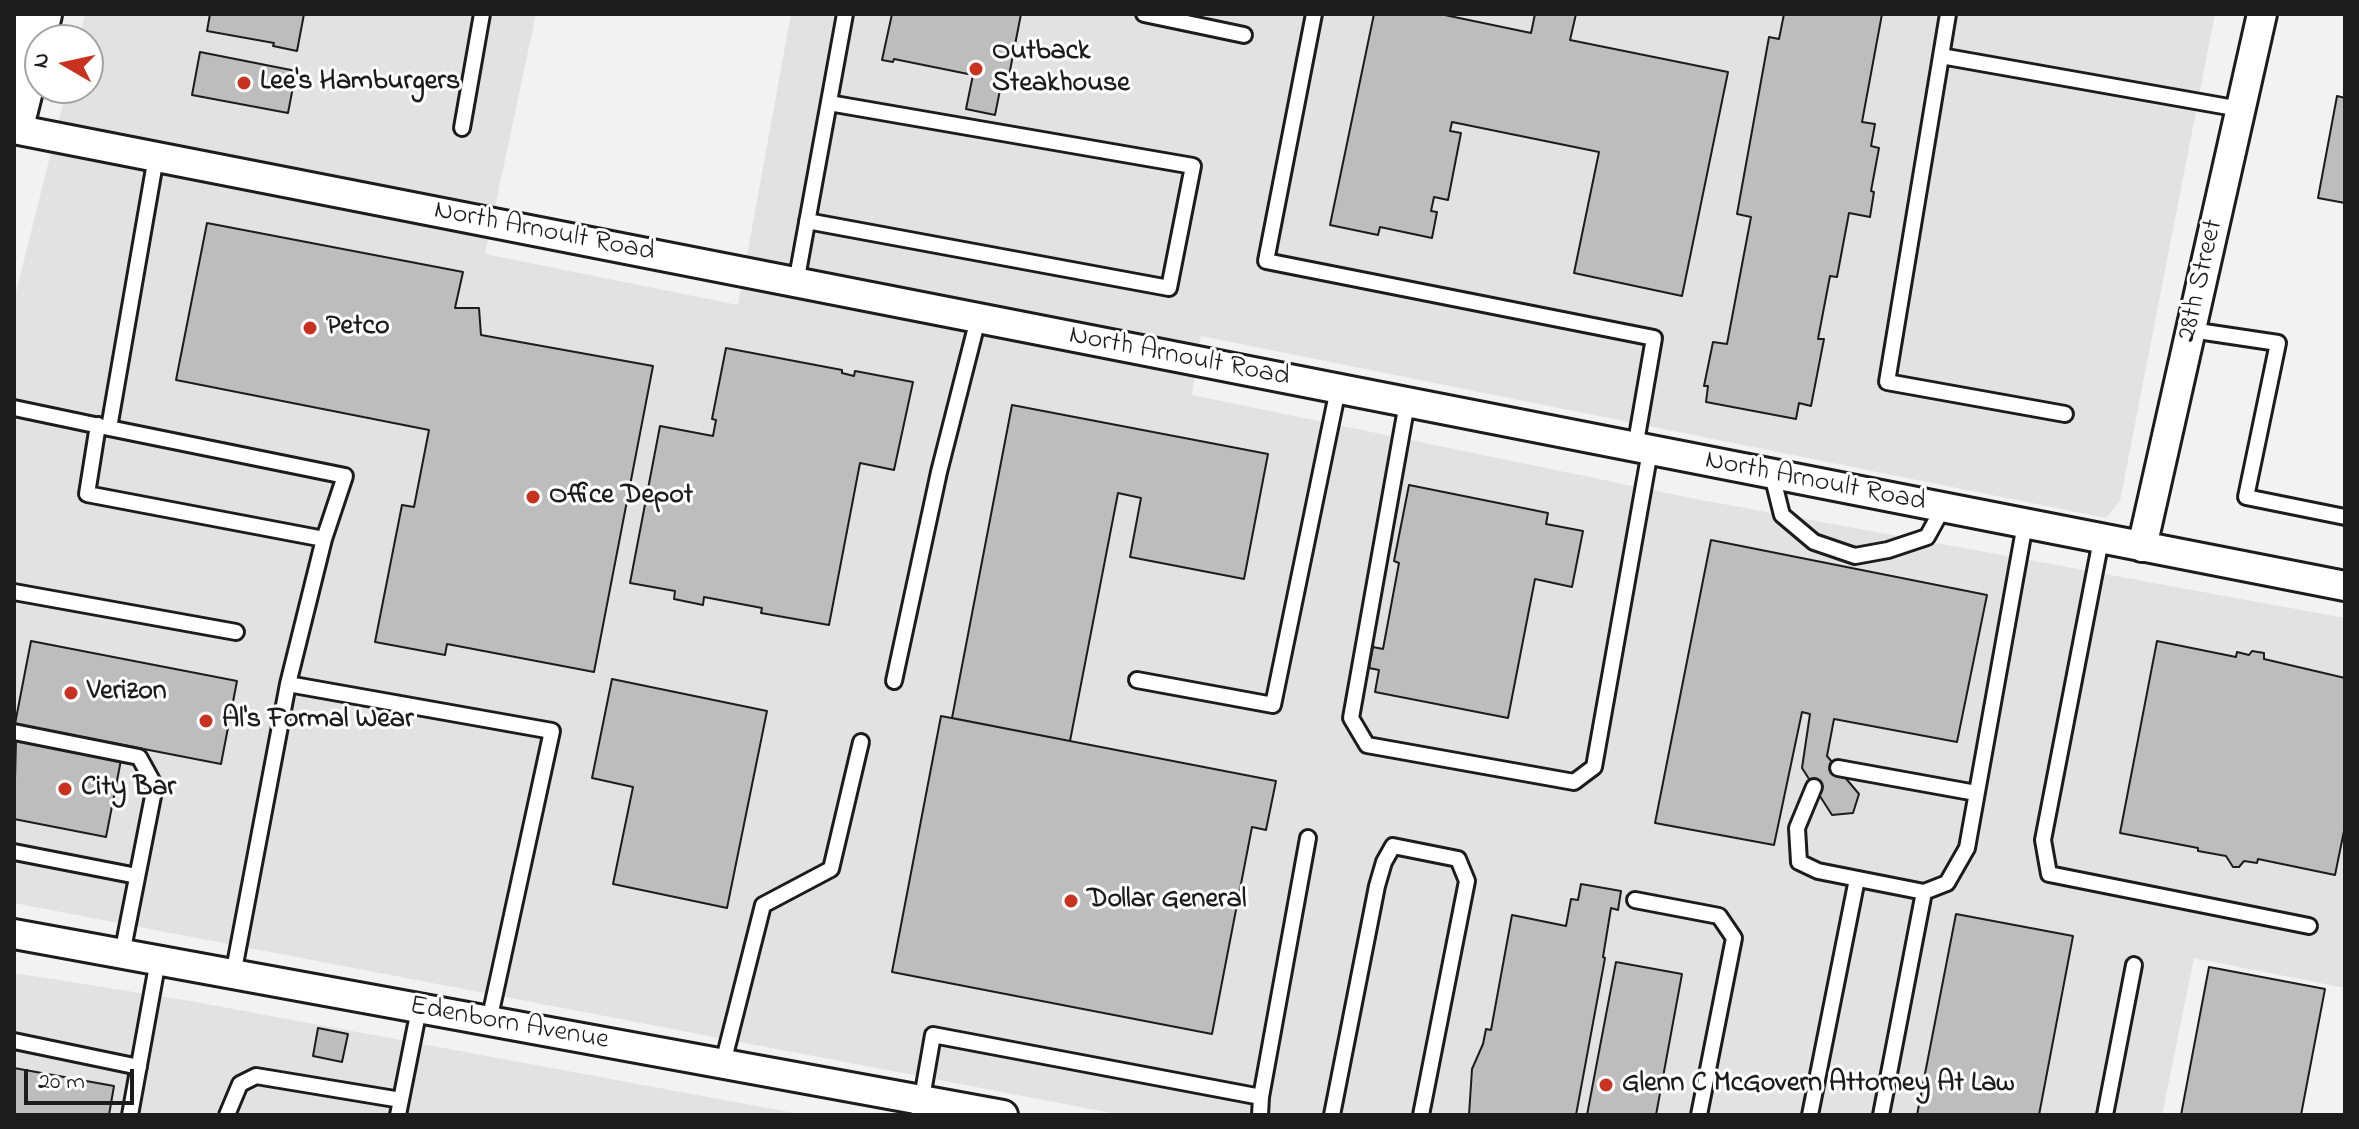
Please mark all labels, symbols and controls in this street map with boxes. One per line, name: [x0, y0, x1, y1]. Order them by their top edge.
north arrow: [24, 24, 104, 104]
place label: Outback Steakhouse: [992, 36, 1130, 102]
text: N: [25, 51, 59, 70]
marker: Outback Steakhouse: [967, 60, 985, 78]
place label: Lee's Hamburgers: [260, 66, 460, 100]
marker: Lee's Hamburgers: [235, 74, 253, 92]
street label: North Arnoult Road: [431, 195, 657, 271]
street label: 28th Street: [2172, 216, 2232, 346]
place label: Petco: [326, 311, 389, 345]
marker: Petco: [301, 319, 319, 337]
street label: North Arnoult Road: [1066, 320, 1292, 396]
street label: North Arnoult Road: [1702, 445, 1928, 521]
place label: Office Depot: [549, 480, 693, 514]
marker: Office Depot: [524, 488, 542, 506]
place label: Verizon: [87, 676, 167, 710]
marker: Verizon: [62, 684, 80, 702]
place label: Al's Formal Wear: [222, 704, 414, 738]
marker: Al's Formal Wear: [197, 712, 215, 730]
place label: City Bar: [81, 772, 176, 806]
marker: City Bar: [56, 780, 74, 798]
place label: Dollar General: [1087, 884, 1246, 918]
marker: Dollar General: [1062, 892, 1080, 910]
street label: Edenborn Avenue: [407, 991, 611, 1059]
scale bar: [28, 1053, 138, 1103]
text: 20 m: [38, 1065, 85, 1100]
place label: Glenn C McGovern Attorney At Law: [1622, 1068, 2015, 1102]
marker: Glenn C McGovern Attorney At Law: [1597, 1076, 1615, 1094]

